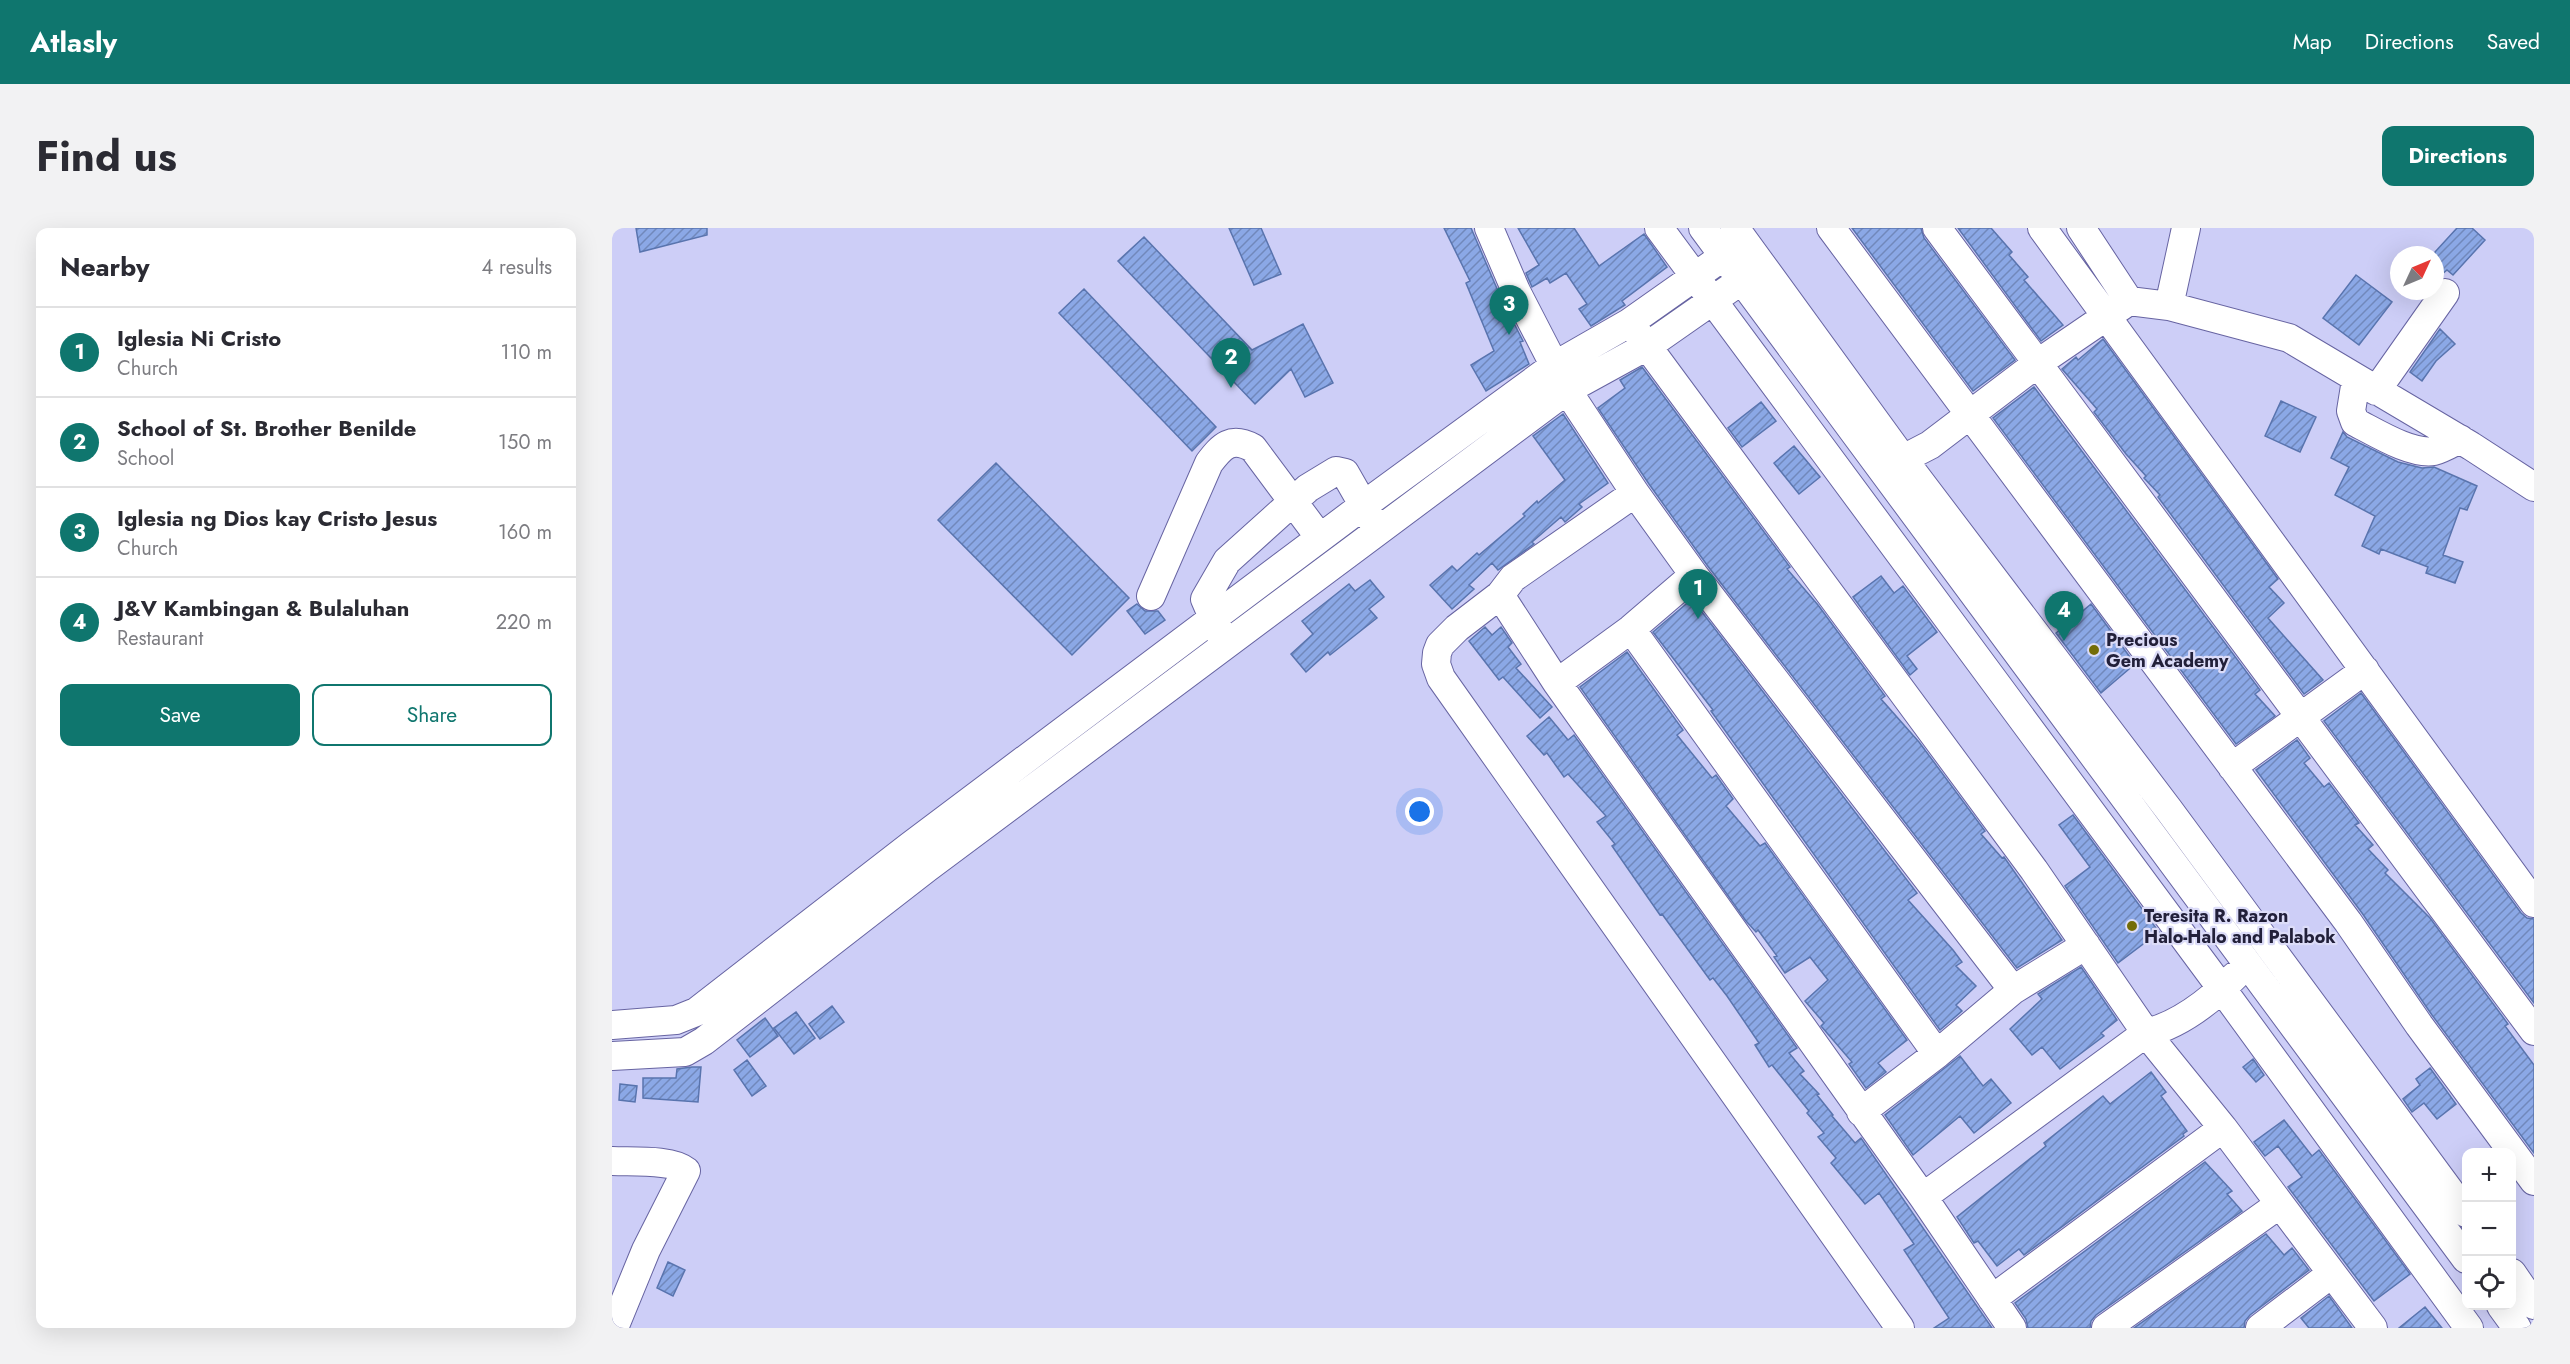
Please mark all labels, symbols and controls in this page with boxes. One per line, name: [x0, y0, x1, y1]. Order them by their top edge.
text: Atlasly: [30, 22, 117, 63]
text: Map: [2293, 27, 2332, 57]
text: Directions: [2365, 27, 2454, 57]
text: Saved: [2487, 27, 2540, 57]
text: Find us: [36, 126, 177, 187]
button: Directions: [2382, 126, 2534, 186]
north arrow: [2390, 246, 2444, 300]
text: Nearby: [60, 248, 149, 286]
text: 4 results: [481, 253, 552, 282]
pin: 3: [1490, 285, 1528, 335]
text: Iglesia Ni Cristo: [117, 322, 281, 354]
text: 1: [74, 338, 85, 367]
text: 110 m: [500, 338, 552, 367]
pin: 2: [1212, 338, 1250, 388]
text: Church: [117, 354, 178, 383]
text: School of St. Brother Benilde: [117, 412, 416, 444]
text: 2: [73, 428, 86, 457]
text: 150 m: [498, 428, 552, 457]
text: School: [117, 444, 174, 473]
text: Iglesia ng Dios kay Cristo Jesus: [117, 502, 437, 534]
text: 3: [73, 518, 86, 547]
text: 160 m: [498, 518, 552, 547]
text: Church: [117, 534, 178, 563]
pin: 1: [1678, 570, 1718, 619]
text: J&V Kambingan & Bulaluhan: [117, 592, 410, 624]
pin: 4: [2044, 592, 2084, 641]
text: 4: [73, 608, 86, 637]
text: 220 m: [496, 608, 552, 637]
text: Restaurant: [117, 624, 203, 653]
place label: Precious Gem Academy: [2106, 627, 2229, 674]
marker: Precious Gem Academy: [2087, 643, 2101, 657]
button: Save: [60, 684, 300, 746]
button: Share: [312, 684, 552, 746]
your location: [1405, 797, 1434, 826]
place label: Teresita R. Razon Halo-Halo and Palabok: [2144, 903, 2336, 950]
marker: Teresita R. Razon Halo-Halo and Palabok: [2125, 919, 2139, 933]
map controls: [2462, 1148, 2516, 1310]
button: +: [2462, 1148, 2516, 1202]
button: −: [2462, 1202, 2516, 1256]
button: locate: [2462, 1256, 2516, 1310]

